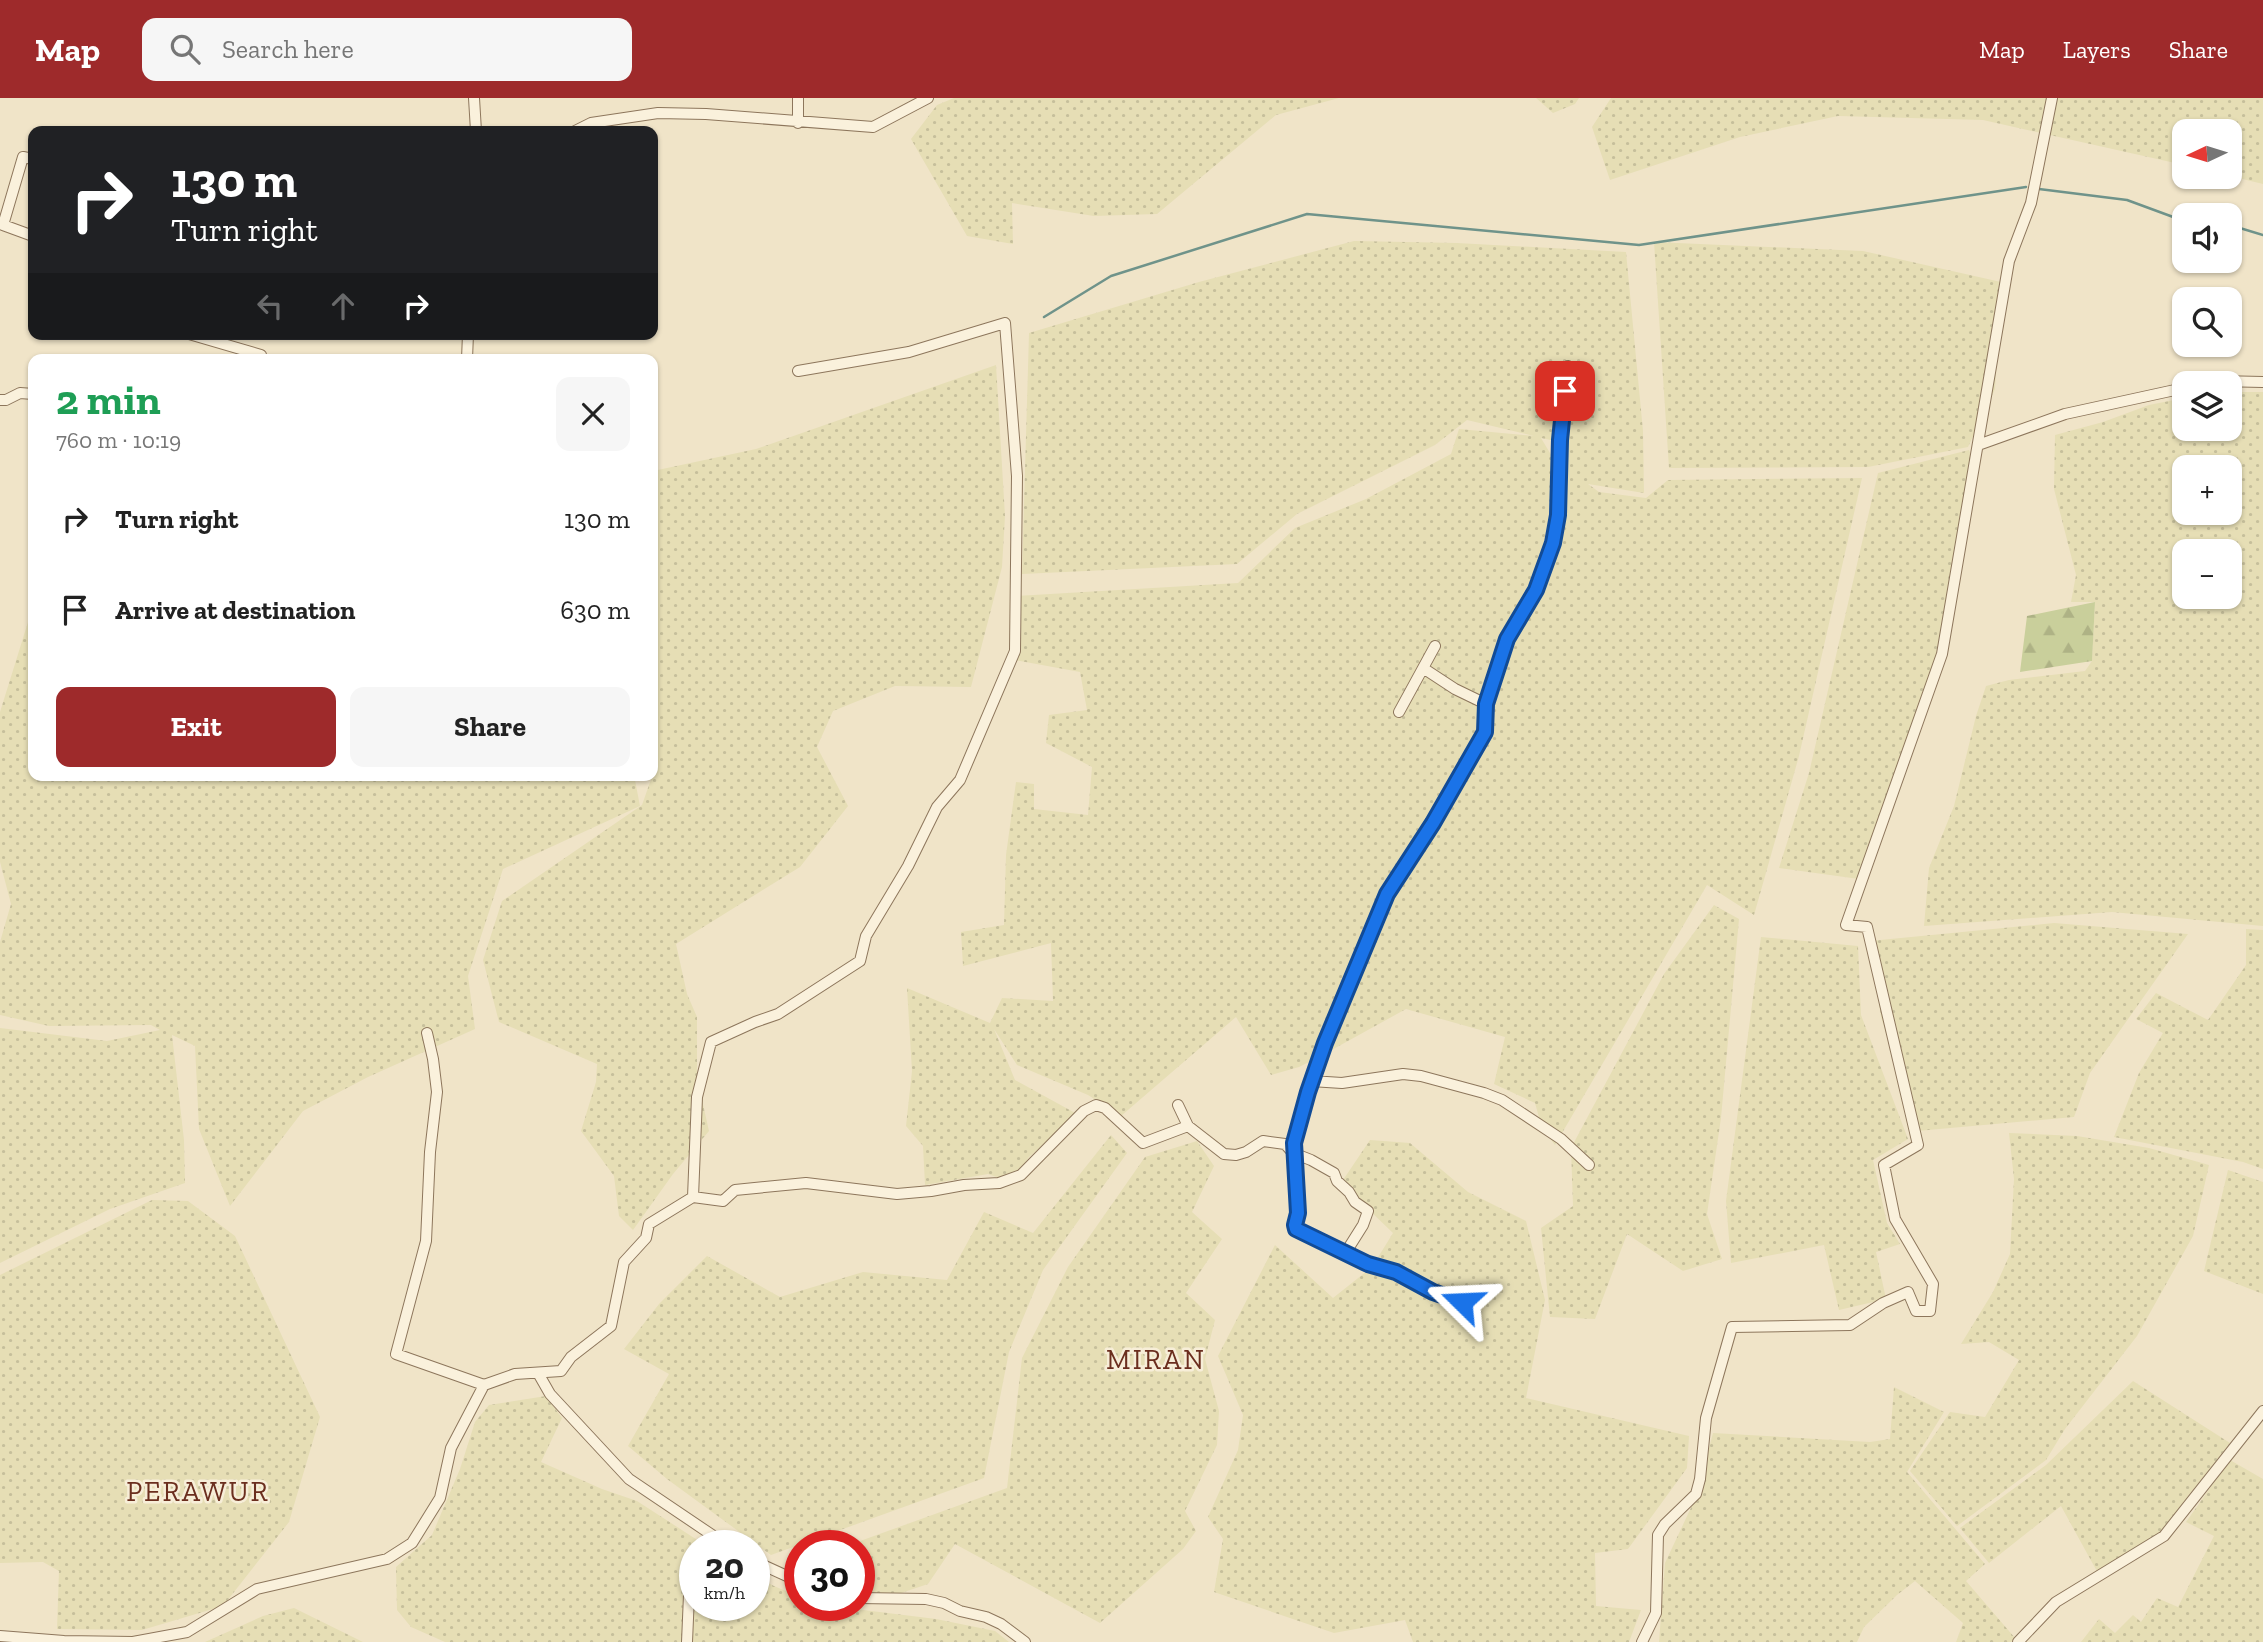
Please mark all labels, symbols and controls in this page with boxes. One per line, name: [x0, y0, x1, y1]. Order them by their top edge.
search box: [142, 18, 632, 81]
text: Map: [35, 30, 100, 69]
icon: search: [166, 30, 204, 68]
text: Search here: [222, 33, 354, 65]
text: Map: [1979, 35, 2025, 64]
text: Layers: [2063, 35, 2131, 64]
text: Share: [2169, 35, 2228, 64]
north arrow: [2172, 119, 2242, 189]
map controls: [2172, 119, 2242, 609]
text: 130 m: [171, 151, 297, 210]
icon: right: [56, 154, 147, 245]
button: sound: [2172, 203, 2242, 273]
text: Turn right: [171, 211, 318, 249]
icon: left: [251, 287, 289, 325]
icon: ahead: [324, 287, 362, 325]
icon: right: [397, 287, 435, 325]
button: search: [2172, 287, 2242, 357]
pin: [1535, 361, 1595, 421]
button: layers: [2172, 371, 2242, 441]
icon: arrive: [1546, 372, 1584, 410]
text: 2 min: [56, 374, 161, 425]
button: close: [556, 377, 630, 451]
text: 760 m · 10:19: [56, 426, 181, 454]
button: +: [2172, 455, 2242, 525]
icon: right: [56, 500, 94, 538]
text: Turn right: [115, 503, 238, 535]
text: 130 m: [564, 503, 630, 535]
button: −: [2172, 539, 2242, 609]
icon: arrive: [56, 591, 94, 629]
text: Arrive at destination: [115, 594, 355, 626]
text: 630 m: [560, 594, 630, 626]
button: Exit: [56, 687, 336, 767]
button: Share: [350, 687, 630, 767]
position arrow: [1425, 1265, 1499, 1339]
district label: MIRAN: [1106, 1343, 1206, 1376]
district label: PERAWUR: [126, 1475, 270, 1508]
speed limit sign: 30: [784, 1530, 875, 1621]
text: 20: [705, 1545, 744, 1587]
text: km/h: [704, 1582, 745, 1604]

